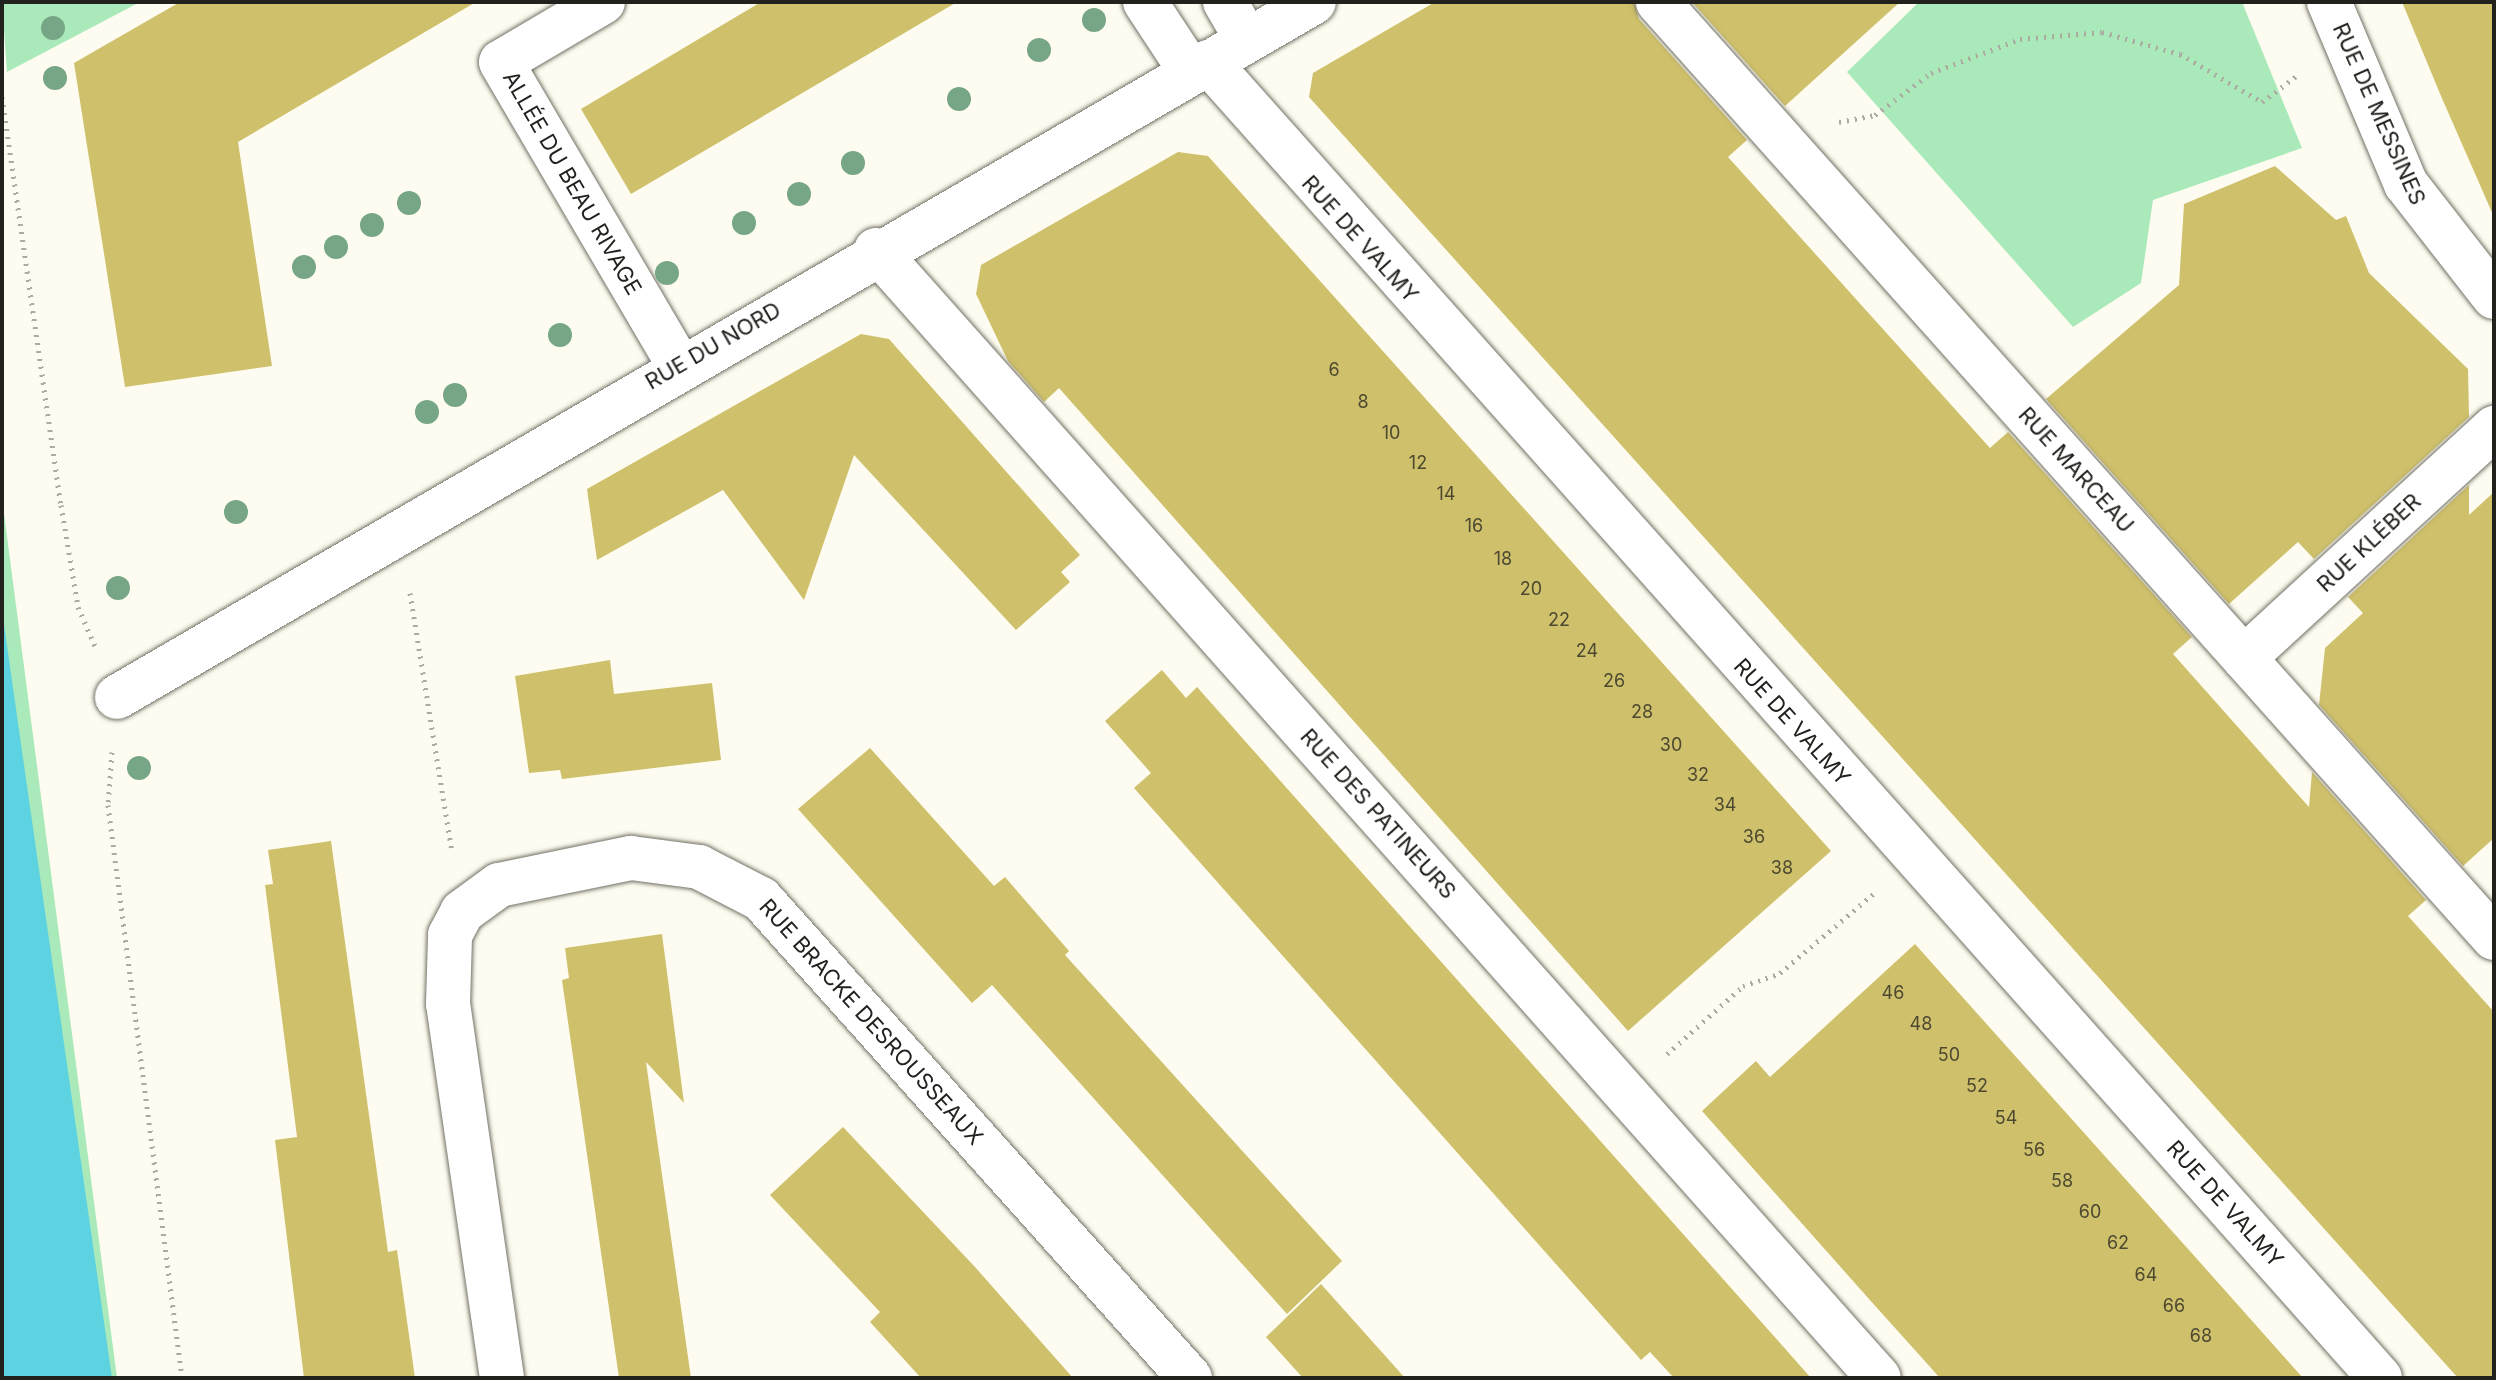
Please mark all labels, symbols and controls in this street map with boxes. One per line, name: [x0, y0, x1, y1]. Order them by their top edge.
street label: RUE DE MESSINES: [2327, 19, 2431, 209]
street label: ALLÉE DU BEAU RIVAGE: [497, 66, 647, 300]
street label: RUE DE VALMY: [1296, 170, 1424, 308]
street label: RUE DU NORD: [641, 297, 785, 395]
house number: 6: [1328, 359, 1340, 381]
house number: 8: [1357, 391, 1369, 413]
street label: RUE MARCEAU: [2013, 402, 2139, 538]
house number: 10: [1382, 422, 1400, 444]
house number: 12: [1409, 452, 1427, 474]
house number: 14: [1437, 483, 1455, 505]
street label: RUE KLÉBER: [2312, 488, 2426, 598]
house number: 16: [1465, 515, 1483, 537]
house number: 18: [1494, 548, 1512, 570]
house number: 20: [1520, 578, 1542, 600]
house number: 22: [1548, 609, 1570, 631]
house number: 24: [1576, 640, 1598, 662]
street label: RUE DE VALMY: [1728, 653, 1856, 791]
house number: 26: [1603, 670, 1625, 692]
house number: 28: [1631, 701, 1653, 723]
street label: RUE DES PATINEURS: [1295, 724, 1461, 904]
house number: 30: [1660, 734, 1682, 756]
house number: 32: [1687, 764, 1709, 786]
house number: 34: [1714, 794, 1736, 816]
house number: 36: [1743, 826, 1765, 848]
house number: 38: [1771, 857, 1793, 879]
street label: RUE BRACKE DESROUSSEAUX: [754, 894, 988, 1150]
house number: 46: [1882, 982, 1904, 1004]
house number: 48: [1910, 1013, 1932, 1035]
house number: 50: [1938, 1044, 1960, 1066]
house number: 52: [1966, 1075, 1988, 1097]
house number: 54: [1995, 1107, 2017, 1129]
street label: RUE DE VALMY: [2161, 1135, 2289, 1273]
house number: 56: [2023, 1139, 2045, 1161]
house number: 58: [2051, 1170, 2073, 1192]
house number: 60: [2079, 1201, 2101, 1223]
house number: 62: [2107, 1232, 2129, 1254]
house number: 64: [2135, 1264, 2157, 1286]
house number: 66: [2163, 1295, 2185, 1317]
house number: 68: [2190, 1325, 2212, 1347]

